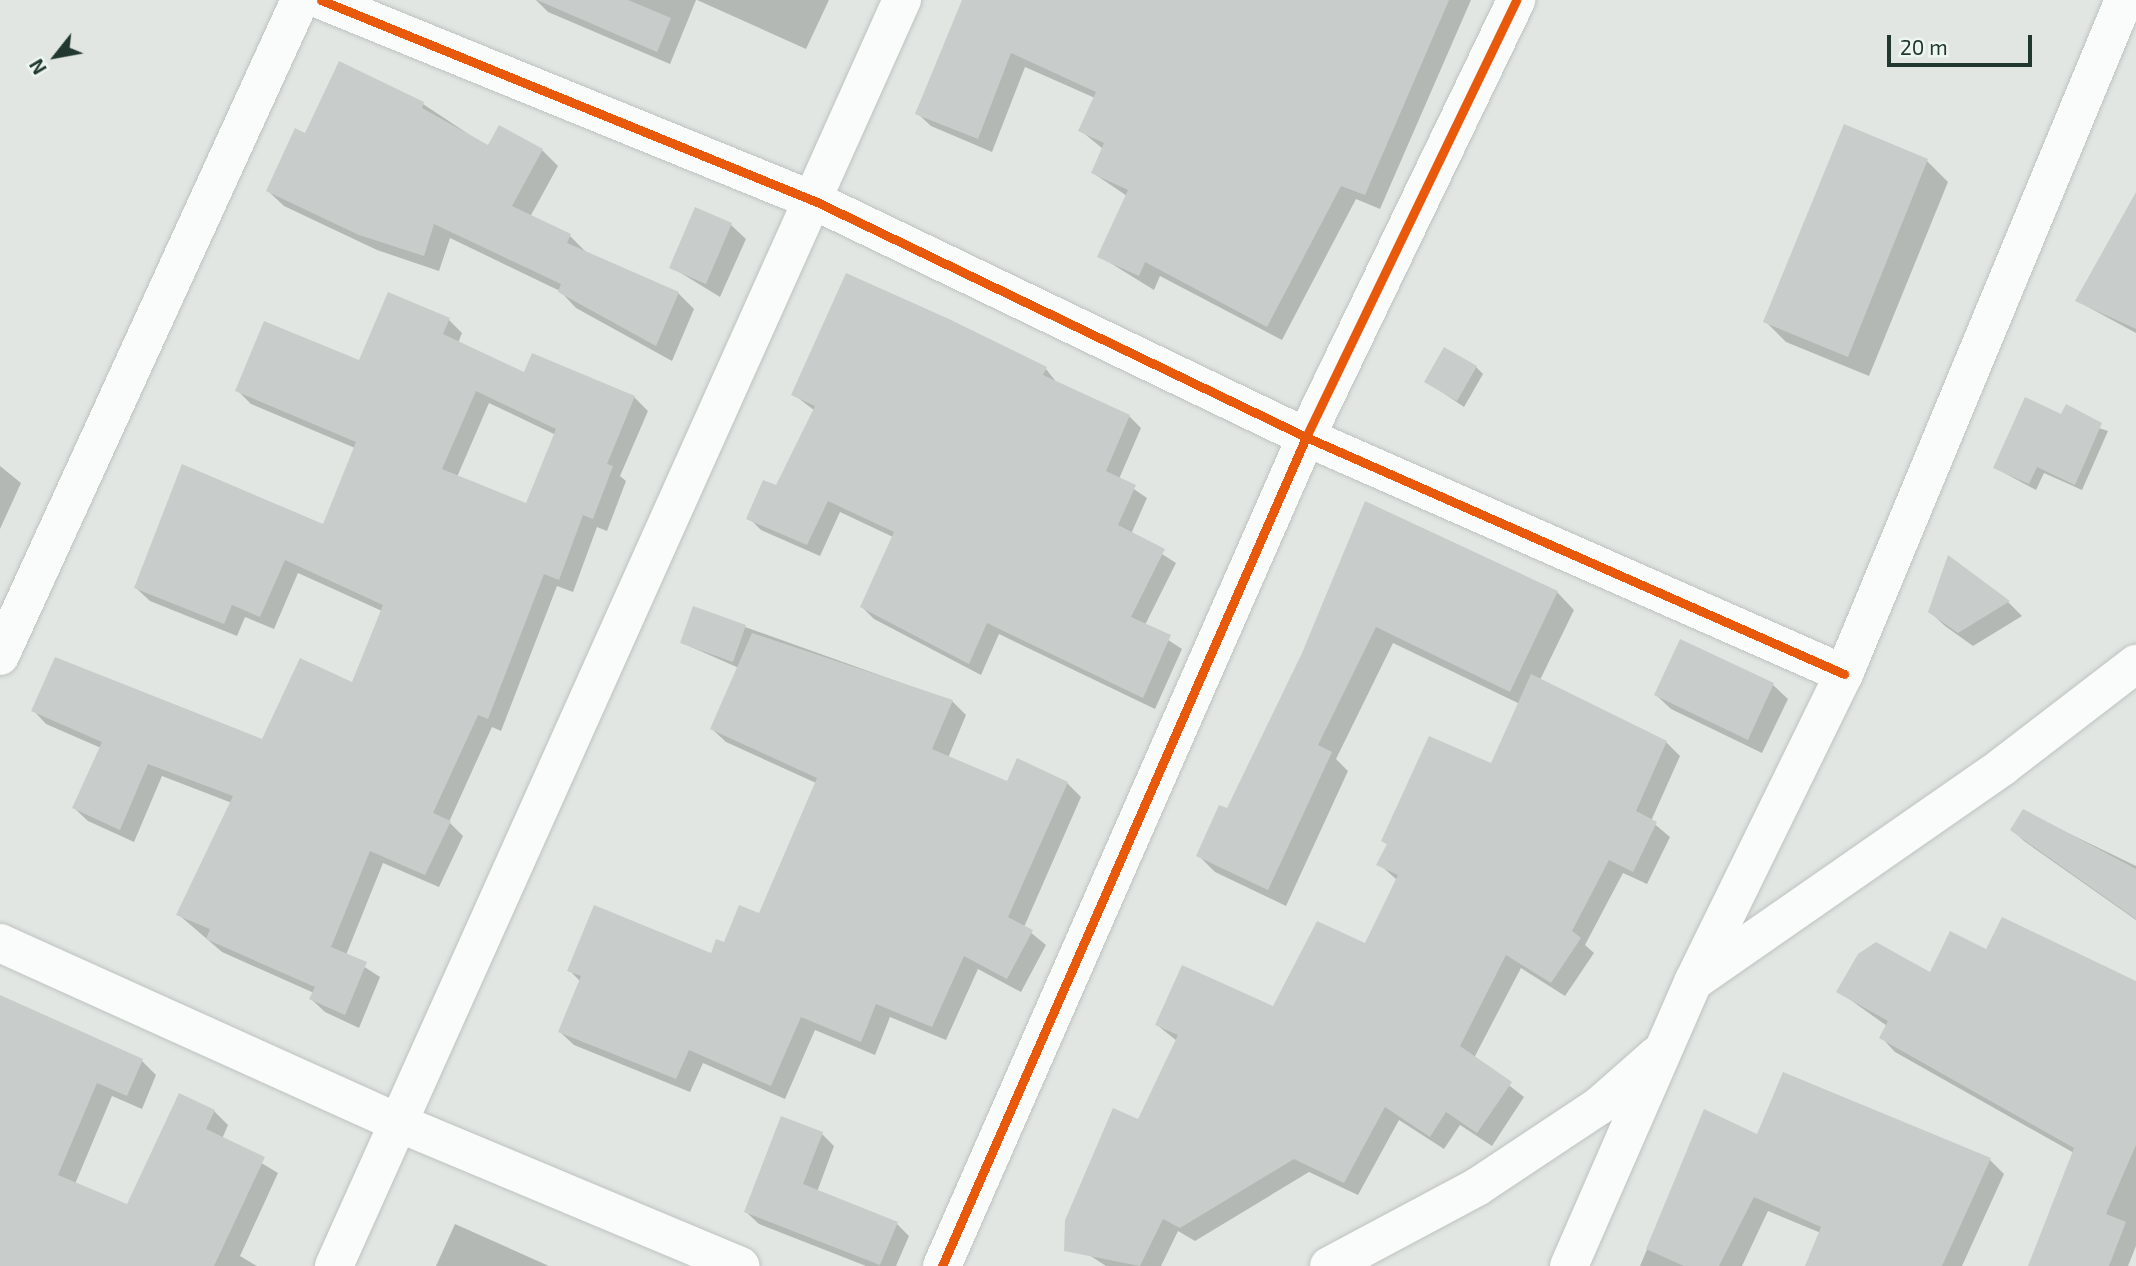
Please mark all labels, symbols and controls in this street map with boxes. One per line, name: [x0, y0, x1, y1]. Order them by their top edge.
north arrow: [21, 21, 91, 91]
scale bar: [1891, 21, 2036, 65]
text: 20 m: [1900, 34, 1948, 59]
text: N: [24, 55, 51, 79]

